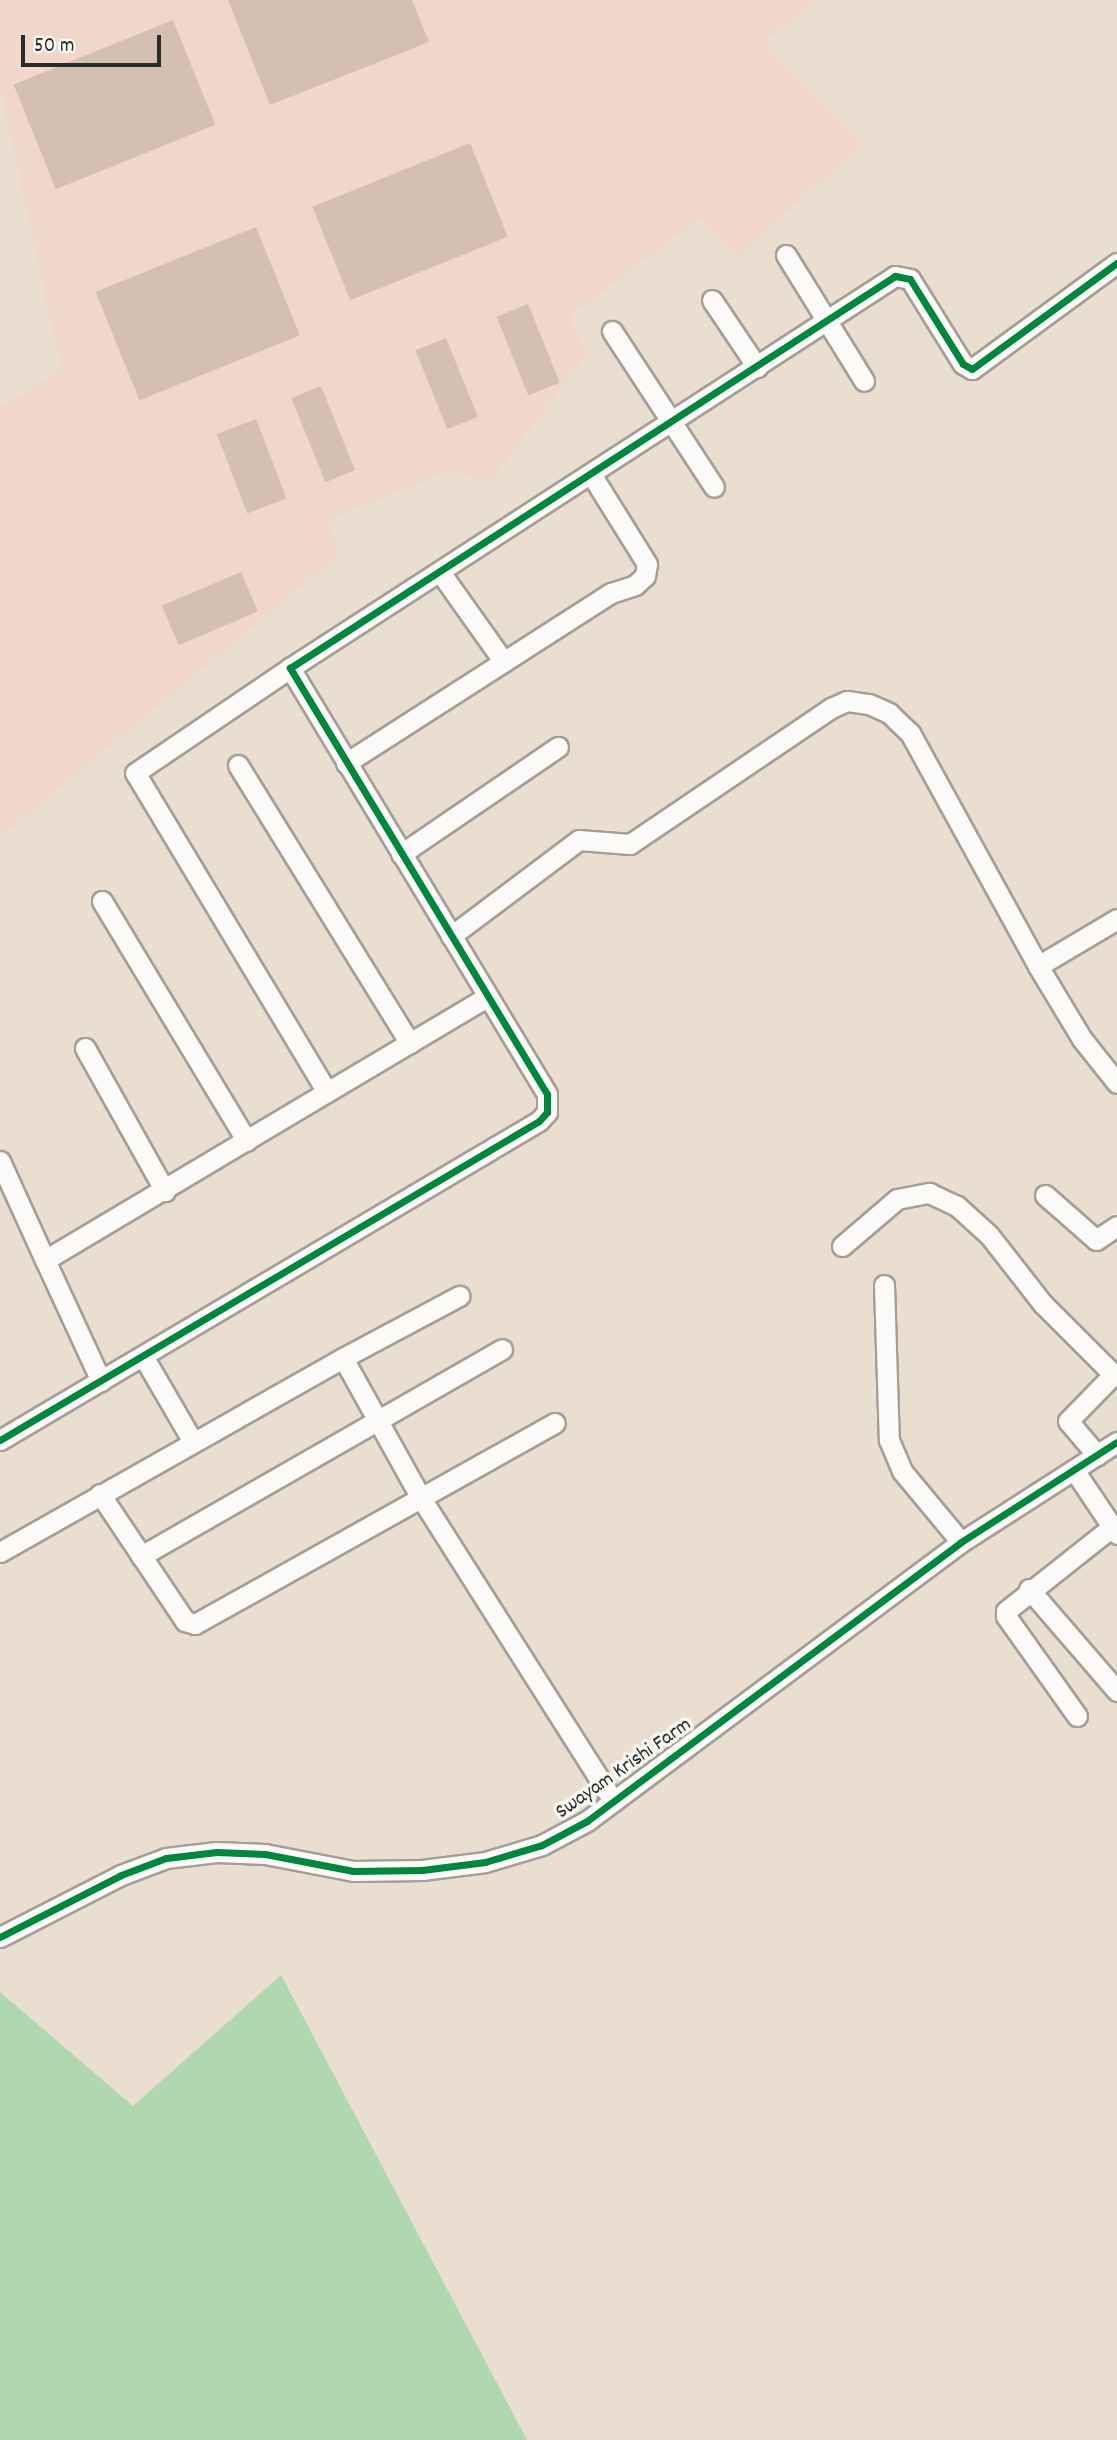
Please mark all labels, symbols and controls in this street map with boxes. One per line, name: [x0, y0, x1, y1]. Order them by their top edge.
scale bar: [24, 21, 164, 65]
text: 50 m: [34, 32, 74, 62]
street label: Swayam Krishi Farm: [551, 1713, 697, 1825]

